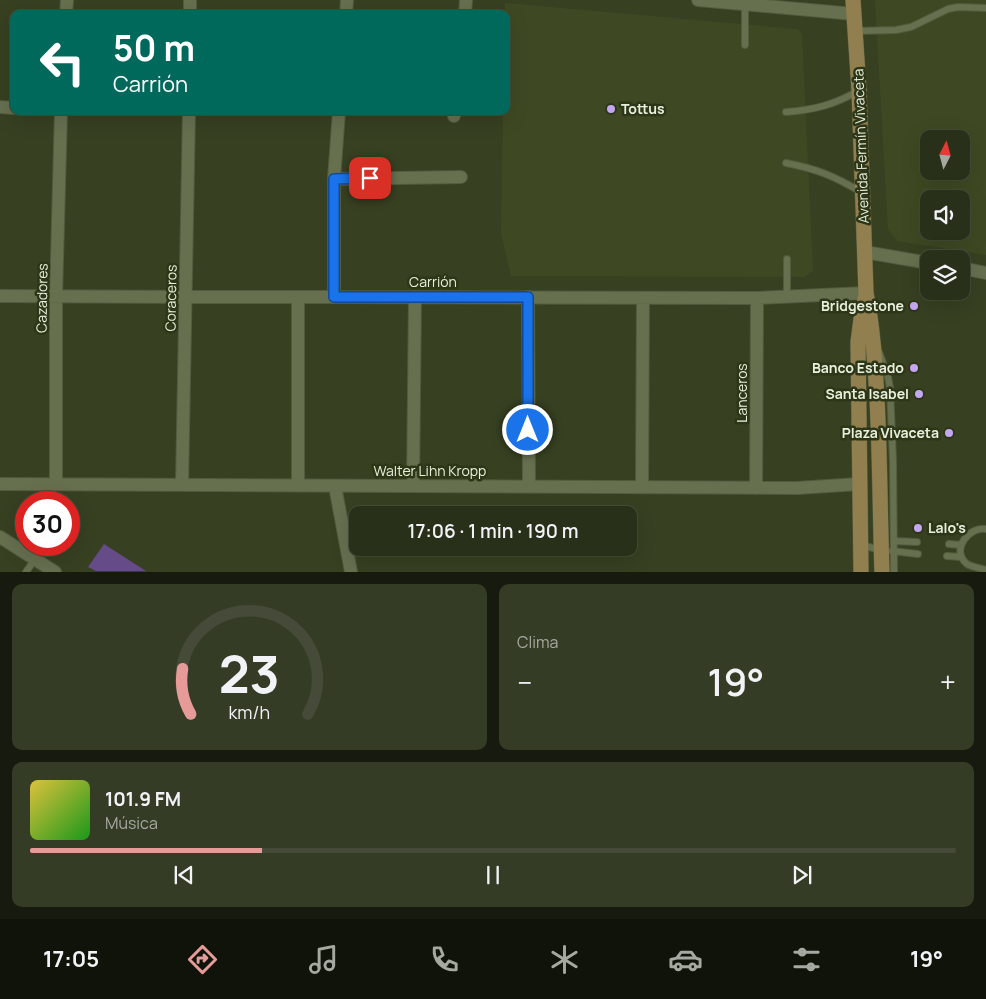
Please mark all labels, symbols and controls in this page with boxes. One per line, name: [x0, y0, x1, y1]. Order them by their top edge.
text: 50 m: [113, 24, 195, 72]
icon: left: [30, 30, 95, 95]
street label: Avenida Fermín Vivaceta: [848, 68, 873, 224]
text: Carrión: [113, 69, 188, 99]
place label: Tottus: [621, 99, 665, 118]
marker: Tottus: [605, 103, 617, 115]
north arrow: [920, 130, 970, 180]
map controls: [920, 130, 970, 300]
pin: [349, 157, 391, 199]
icon: arrive: [356, 164, 384, 192]
button: sound: [920, 190, 970, 240]
button: layers: [920, 250, 970, 300]
street label: Cazadores: [31, 263, 52, 333]
street label: Coraceros: [160, 264, 181, 332]
street label: Carrión: [409, 272, 457, 291]
place label: Bridgestone: [821, 296, 904, 315]
marker: Bridgestone: [908, 300, 920, 312]
place label: Banco Estado: [812, 358, 904, 377]
marker: Banco Estado: [908, 362, 920, 374]
street label: Lanceros: [732, 363, 751, 423]
place label: Santa Isabel: [825, 384, 909, 403]
marker: Santa Isabel: [913, 388, 925, 400]
position arrow: [501, 403, 553, 455]
place label: Plaza Vivaceta: [842, 423, 939, 442]
marker: Plaza Vivaceta: [943, 427, 955, 439]
street label: Walter Lihn Kropp: [374, 461, 486, 480]
speed limit sign: 30: [15, 491, 80, 556]
text: 17:06 · 1 min · 190 m: [408, 518, 578, 544]
place label: Lalo's: [928, 518, 966, 537]
marker: Lalo's: [912, 522, 924, 534]
text: Clima: [517, 631, 558, 653]
text: 23: [219, 638, 280, 709]
text: 19°: [708, 655, 764, 707]
text: −: [517, 663, 532, 701]
text: +: [940, 663, 956, 701]
text: km/h: [229, 700, 270, 724]
text: 101.9 FM: [105, 786, 181, 812]
text: Música: [105, 812, 158, 834]
icon: previous: [170, 861, 198, 889]
icon: pause: [479, 861, 507, 889]
icon: next: [788, 861, 816, 889]
icon: directions: [185, 942, 220, 977]
icon: music: [306, 942, 341, 977]
icon: phone: [427, 942, 462, 977]
icon: climate: [547, 942, 582, 977]
icon: car: [668, 942, 703, 977]
icon: filters: [789, 942, 824, 977]
text: 17:05: [43, 944, 99, 974]
text: 19°: [910, 944, 943, 974]

